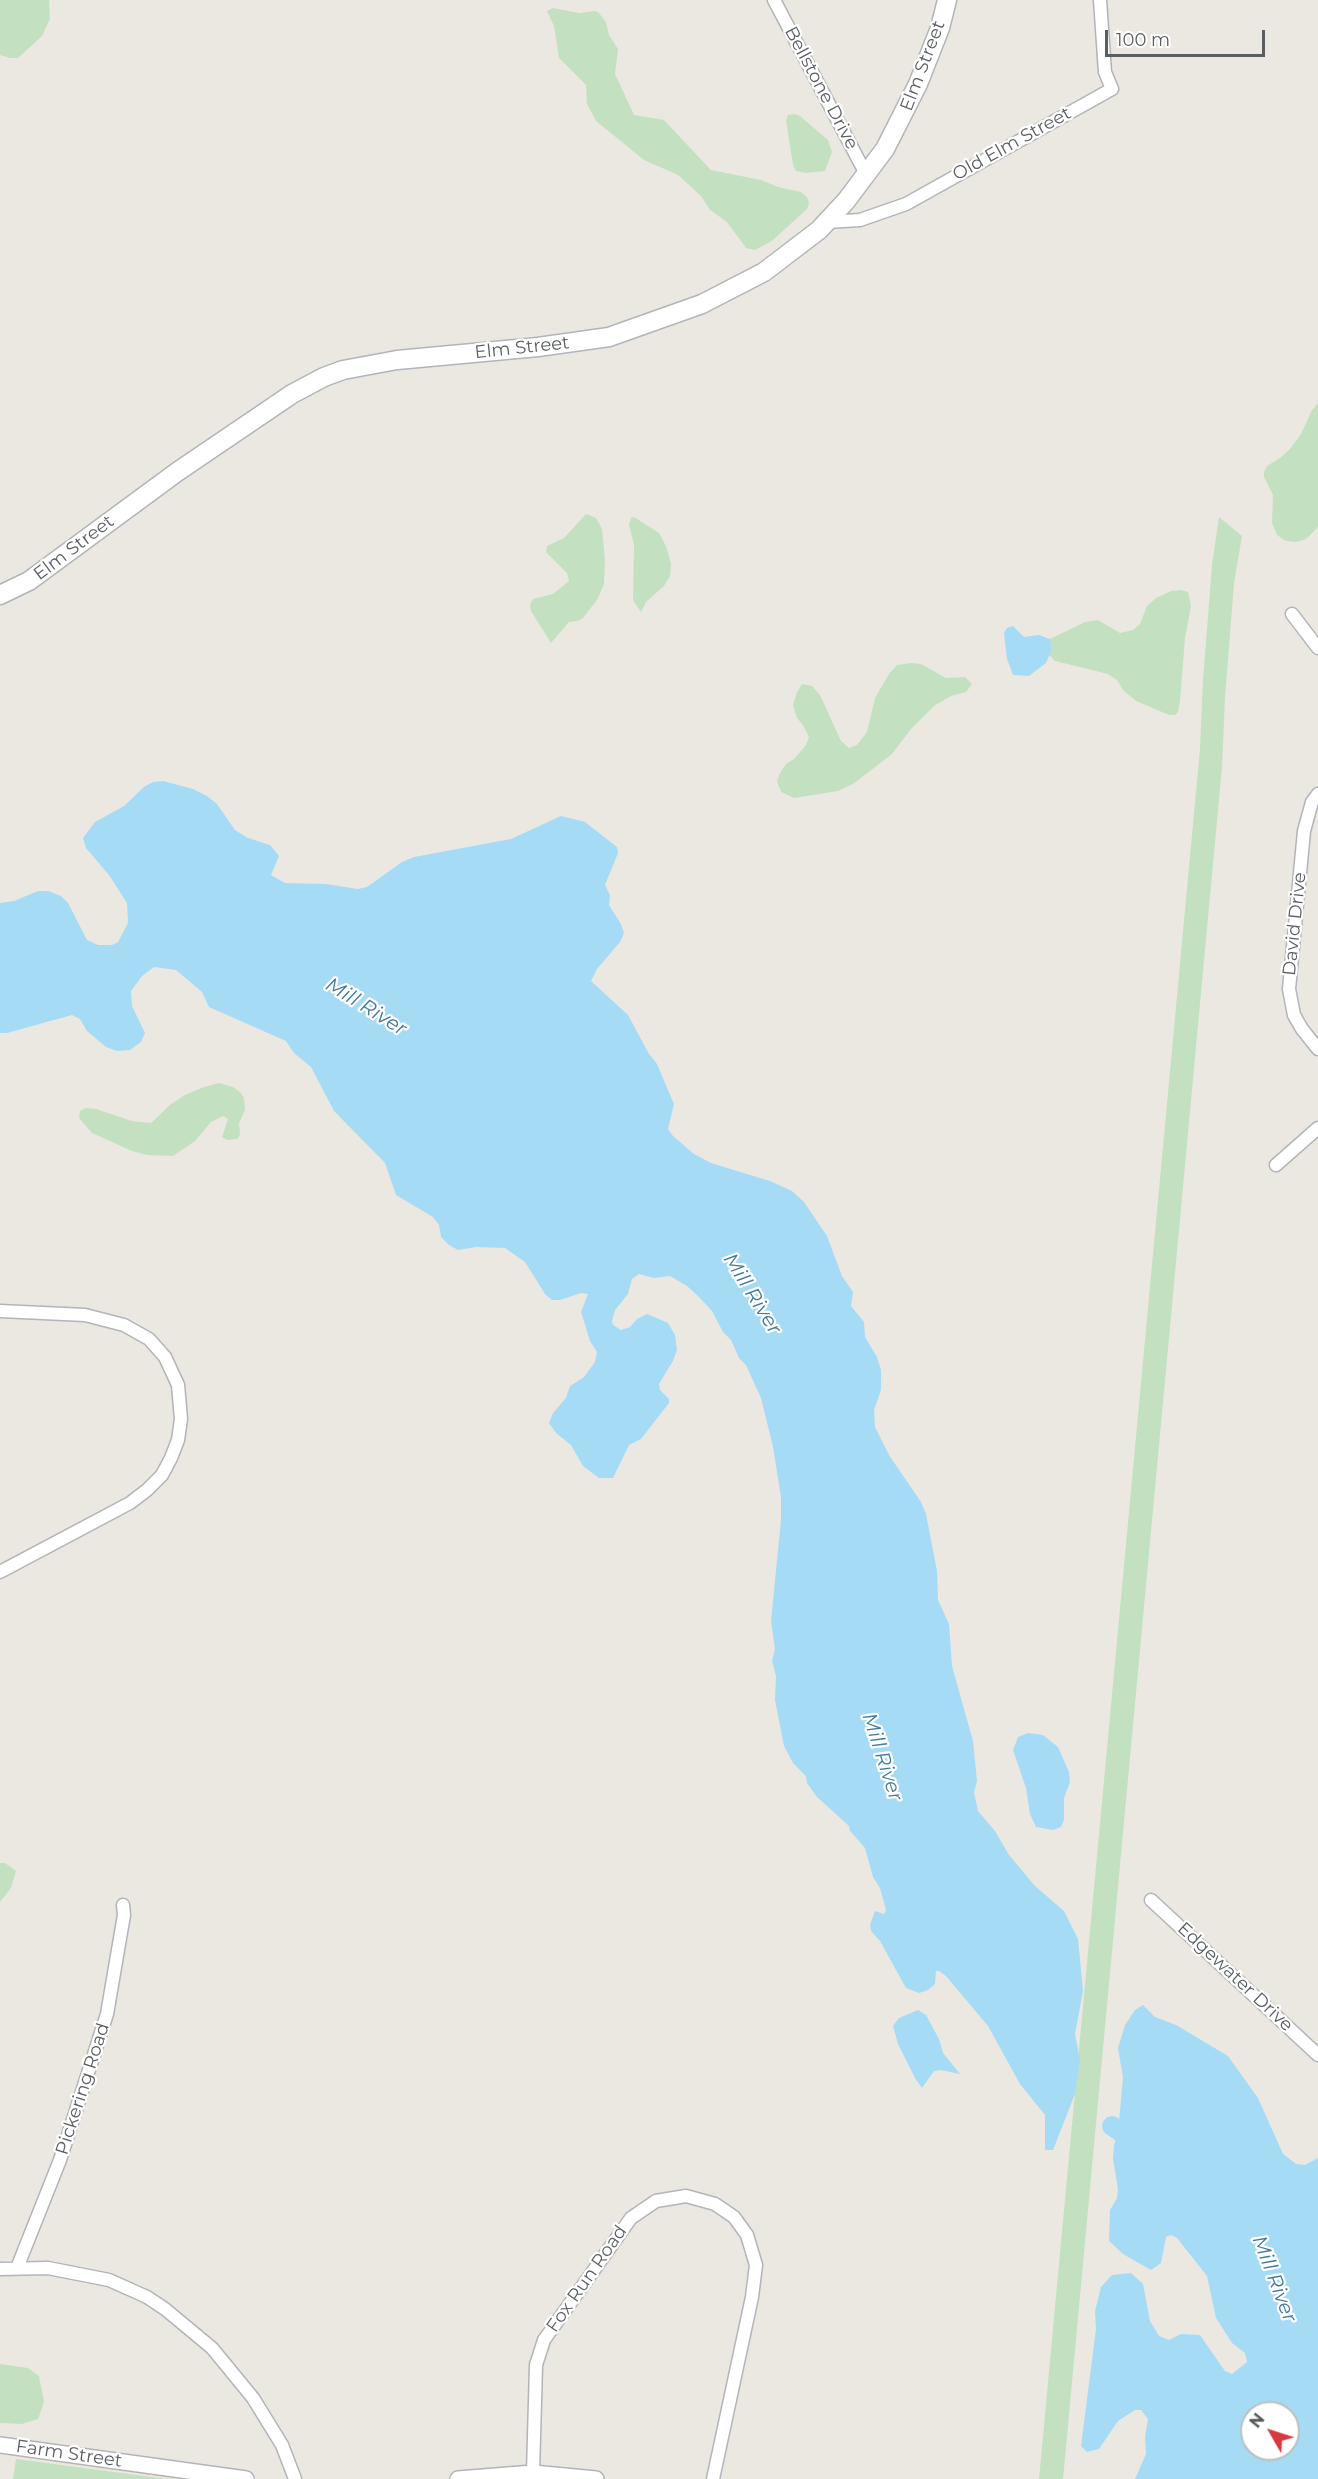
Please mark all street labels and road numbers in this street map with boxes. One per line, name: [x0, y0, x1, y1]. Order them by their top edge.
street label: Elm Street: [896, 18, 950, 114]
street label: Bellstone Drive: [780, 23, 862, 153]
street label: Old Elm Street: [949, 103, 1075, 185]
street label: Elm Street: [474, 332, 570, 364]
street label: Elm Street: [30, 511, 118, 585]
street label: David Drive: [1279, 871, 1311, 977]
street label: Edgewater Drive: [1173, 1918, 1297, 2036]
street label: Pickering Road: [52, 2020, 114, 2158]
street label: Fox Run Road: [542, 2221, 632, 2337]
street label: Farm Street: [15, 2436, 123, 2472]

